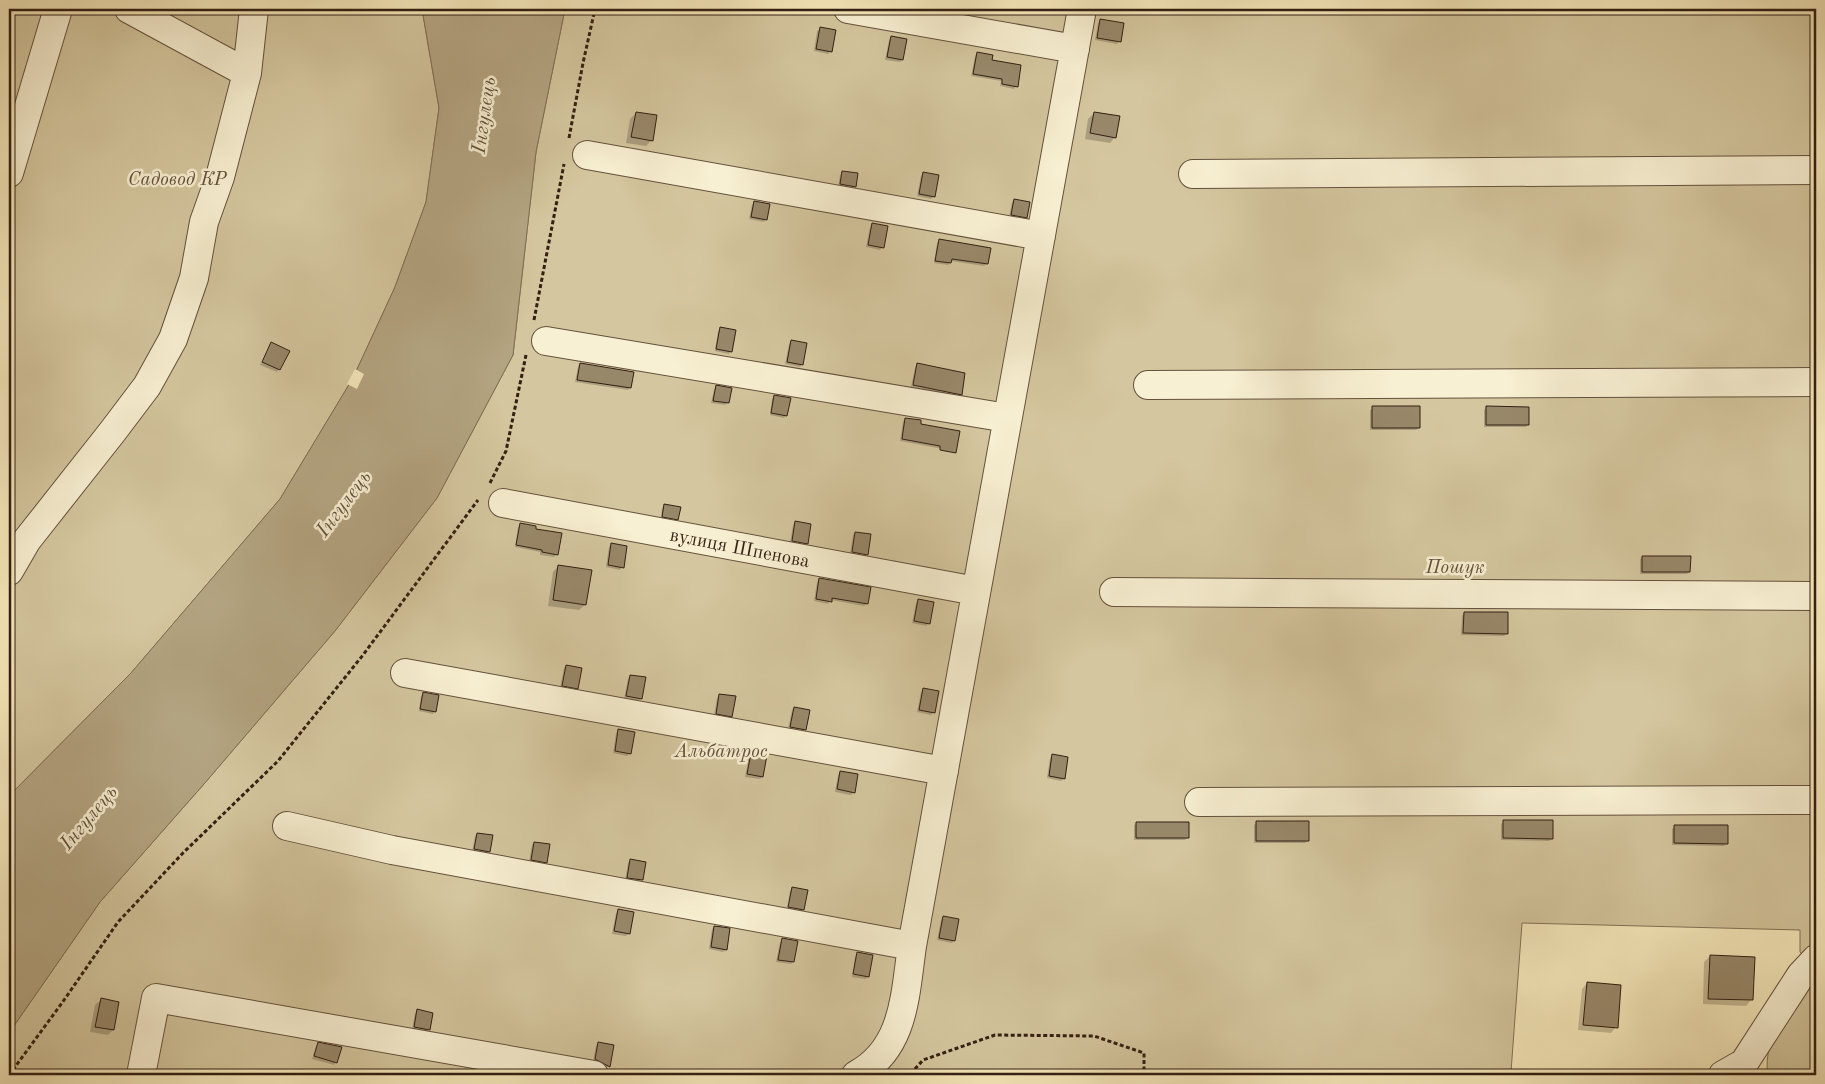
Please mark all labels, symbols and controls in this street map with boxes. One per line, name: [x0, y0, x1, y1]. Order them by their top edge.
water label: Інгулець: [470, 76, 500, 156]
park label: Садовод КР: [128, 171, 228, 190]
water label: Інгулець: [313, 467, 376, 542]
street label: вулиця Шпенова: [668, 527, 812, 572]
park label: Пошук: [1424, 559, 1485, 578]
park label: Альбатрос: [673, 742, 768, 762]
water label: Інгулець: [56, 782, 122, 855]

